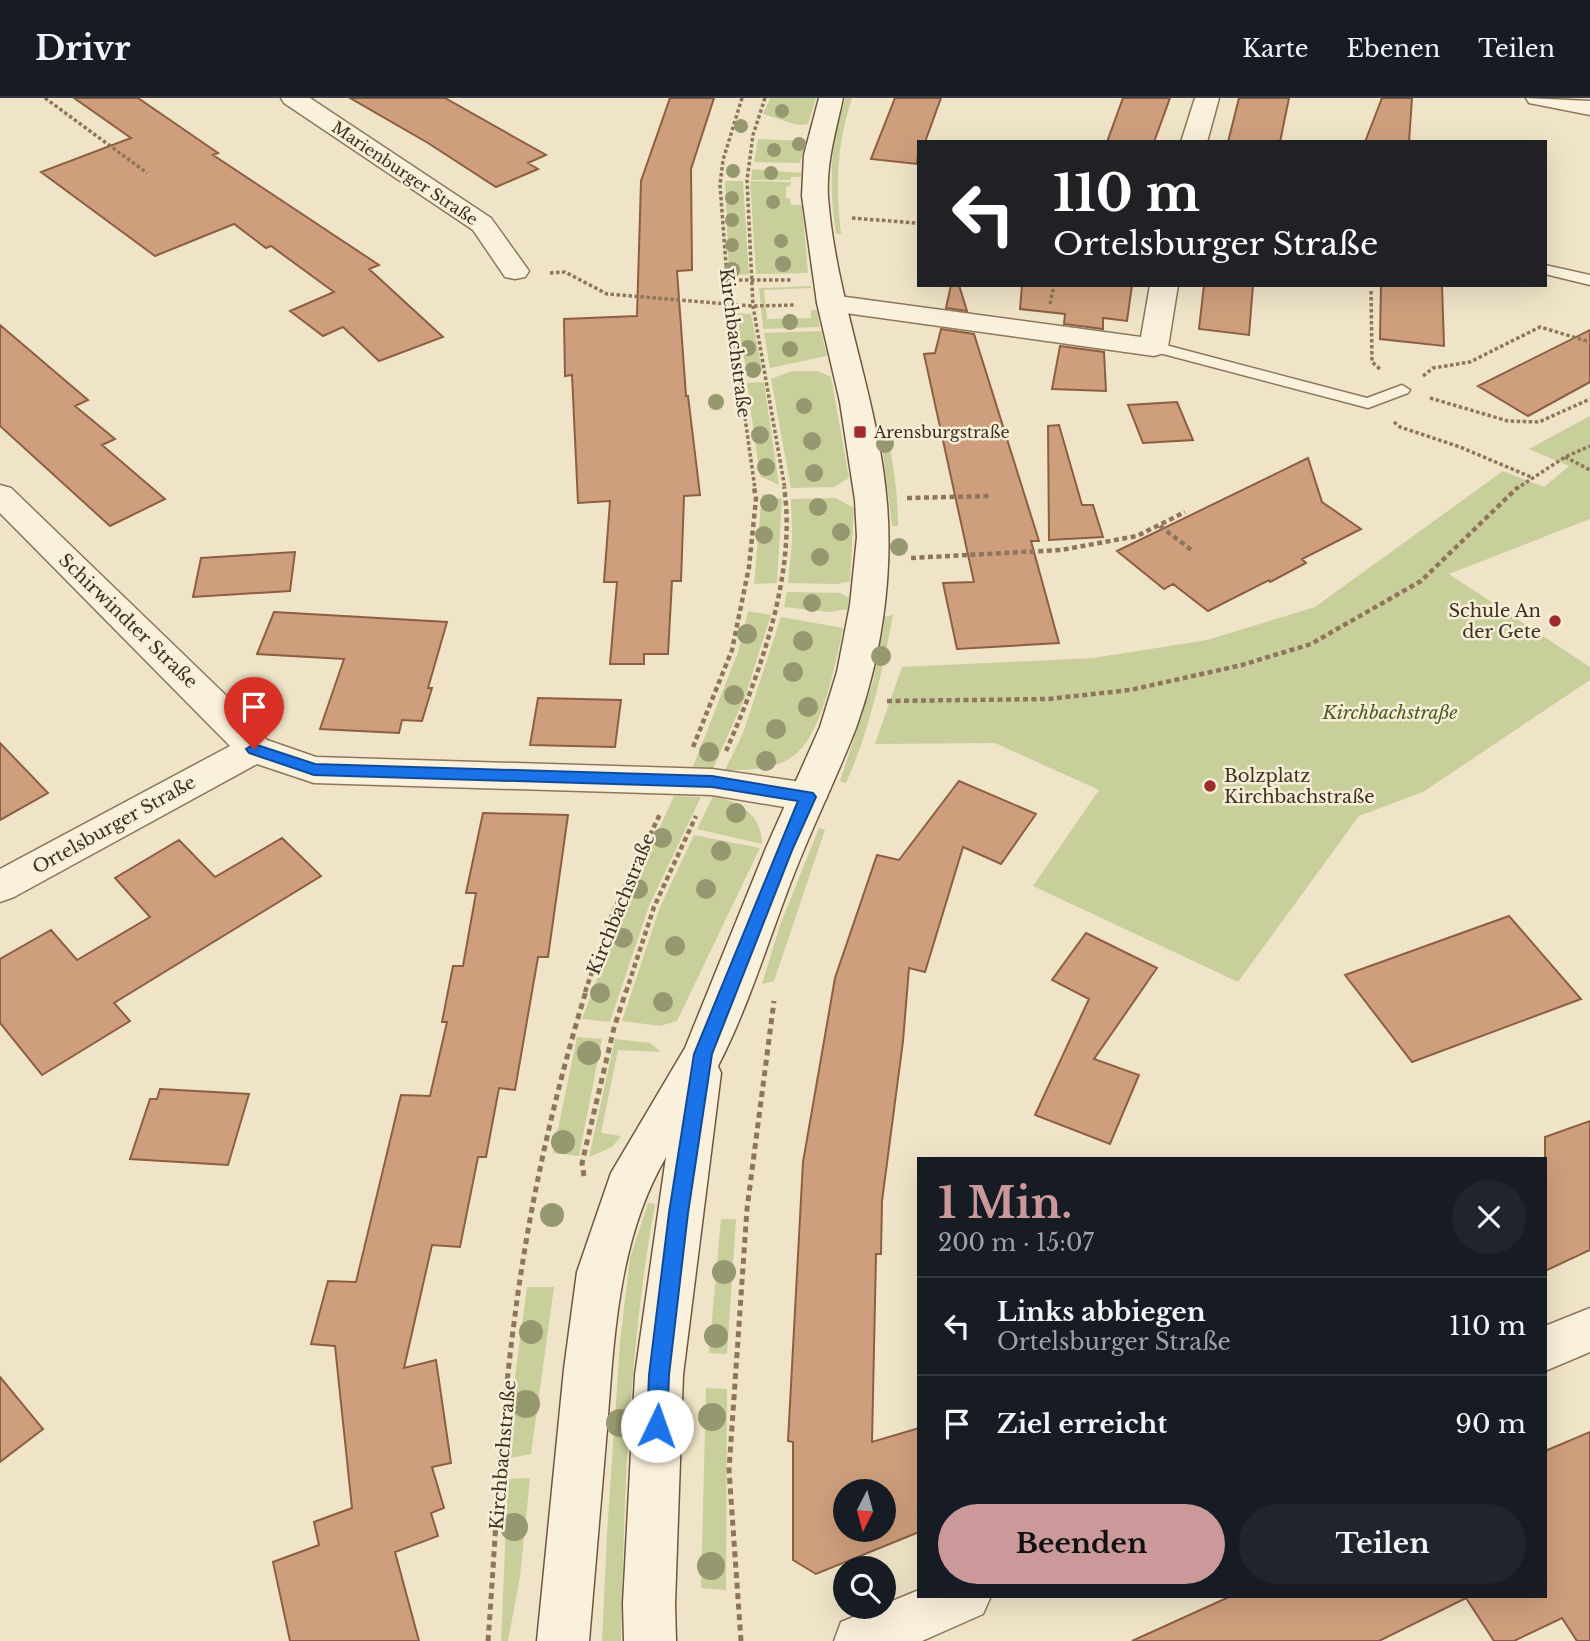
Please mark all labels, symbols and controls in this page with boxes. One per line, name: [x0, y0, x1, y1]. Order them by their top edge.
text: Drivr: [35, 28, 130, 69]
text: Karte: [1242, 34, 1309, 63]
text: Ebenen: [1347, 34, 1440, 63]
text: Teilen: [1478, 34, 1555, 63]
street label: Marienburger Straße: [328, 117, 482, 229]
text: 110 m: [1053, 163, 1200, 224]
icon: left: [938, 168, 1029, 259]
text: Ortelsburger Straße: [1053, 224, 1378, 264]
street label: Kirchbachstraße: [715, 267, 755, 419]
place label: Arensburgstraße: [873, 422, 1010, 442]
marker: Arensburgstraße: [852, 424, 868, 440]
street label: Schirwindter Straße: [54, 549, 202, 693]
place label: Schule An der Gete: [1448, 600, 1541, 643]
marker: Schule An der Gete: [1547, 613, 1563, 629]
pin: [224, 677, 284, 749]
icon: arrive: [235, 688, 273, 726]
park label: Kirchbachstraße: [1321, 702, 1458, 724]
place label: Bolzplatz Kirchbachstraße: [1224, 765, 1375, 808]
street label: Ortelsburger Straße: [29, 771, 199, 879]
marker: Bolzplatz Kirchbachstraße: [1202, 778, 1218, 794]
street label: Kirchbachstraße: [583, 830, 659, 978]
text: 1 Min.: [938, 1177, 1072, 1229]
button: close: [1452, 1180, 1526, 1254]
text: 200 m · 15:07: [938, 1229, 1094, 1257]
text: Links abbiegen: [997, 1296, 1206, 1328]
icon: left: [938, 1307, 976, 1345]
text: 110 m: [1449, 1310, 1526, 1342]
text: Ortelsburger Straße: [997, 1328, 1231, 1356]
street label: Kirchbachstraße: [485, 1379, 521, 1531]
position arrow: [620, 1389, 694, 1463]
icon: arrive: [938, 1405, 976, 1443]
text: Ziel erreicht: [997, 1408, 1167, 1440]
text: 90 m: [1455, 1408, 1526, 1440]
north arrow: [833, 1479, 896, 1542]
map controls: [833, 1479, 896, 1619]
button: Beenden: [938, 1504, 1225, 1584]
button: Teilen: [1239, 1504, 1526, 1584]
button: search: [833, 1556, 896, 1619]

